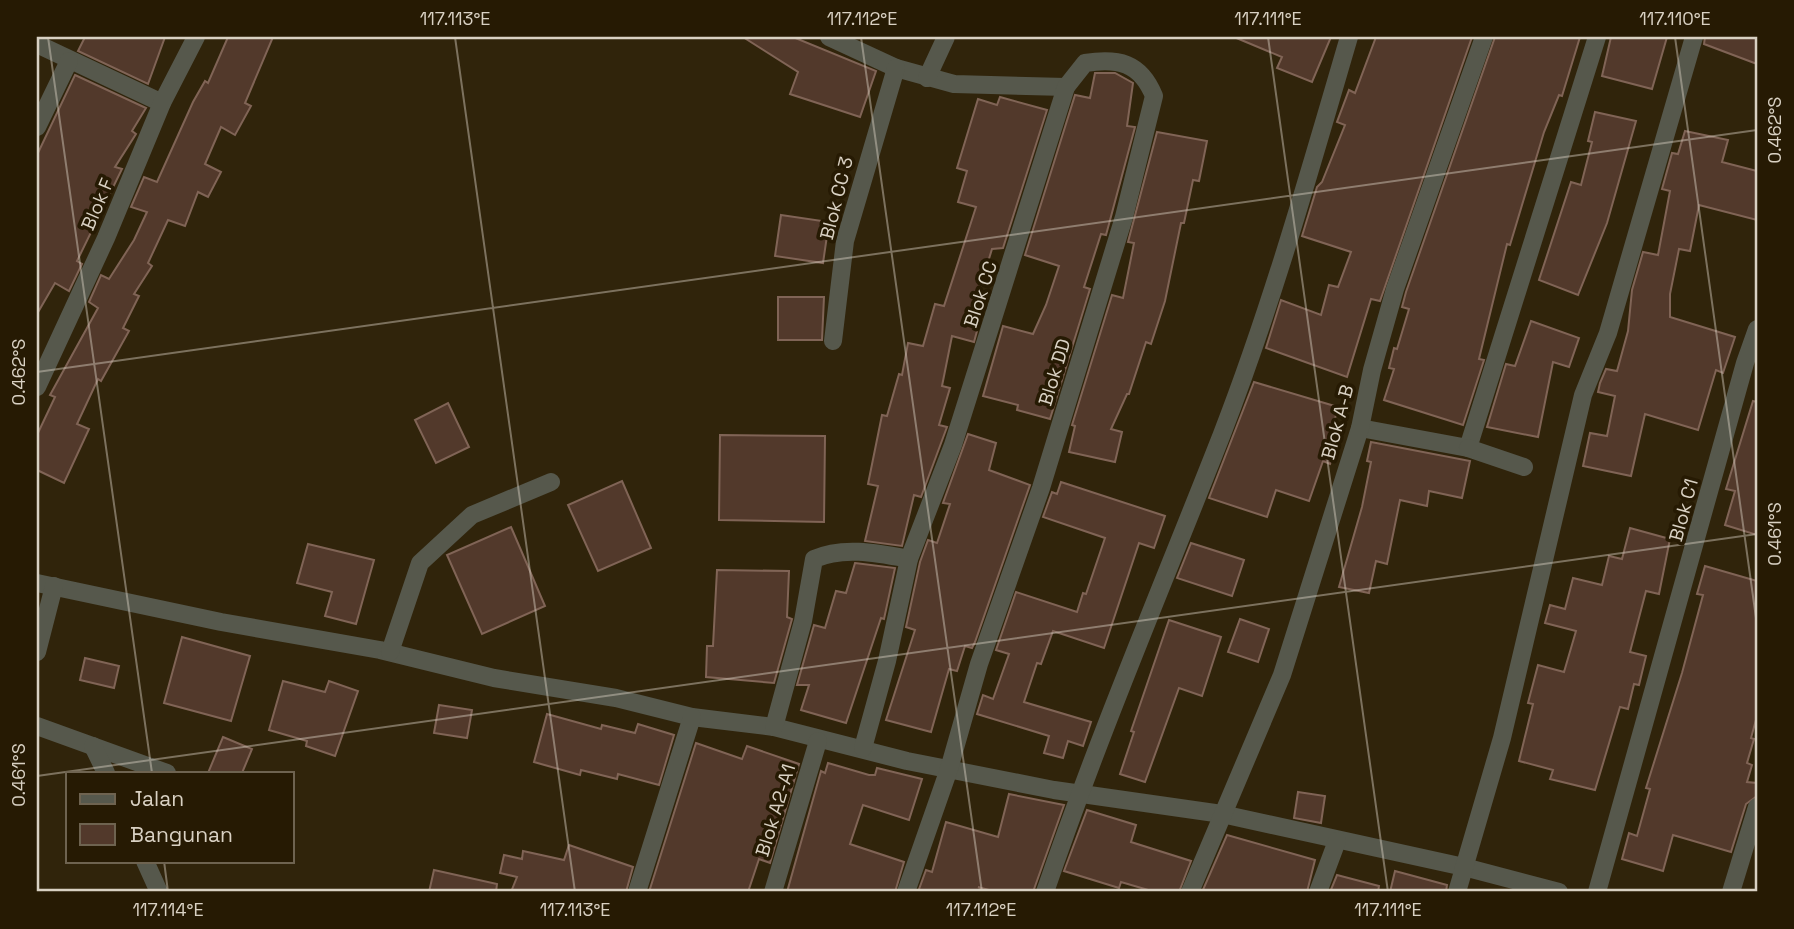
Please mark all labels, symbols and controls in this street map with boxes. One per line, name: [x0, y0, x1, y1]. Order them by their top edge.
text: 117.113°E: [420, 7, 490, 30]
text: 117.112°E: [827, 7, 897, 30]
text: 117.111°E: [1234, 7, 1302, 30]
text: 117.110°E: [1639, 7, 1711, 30]
text: 0.462°S: [1763, 97, 1786, 163]
street label: Blok CC 3: [814, 154, 859, 242]
street label: Blok F: [75, 174, 120, 234]
street label: Blok CC: [958, 258, 1003, 331]
street label: Blok DD: [1032, 336, 1076, 409]
text: 0.462°S: [7, 339, 30, 405]
street label: Blok A-B: [1315, 382, 1359, 462]
street label: Blok C1: [1663, 476, 1704, 544]
text: 0.461°S: [1763, 502, 1786, 566]
text: 0.461°S: [7, 743, 30, 807]
street label: Blok A2-A1: [750, 761, 801, 859]
legend: [66, 772, 294, 862]
text: Jalan: [130, 785, 184, 812]
text: Bangunan: [130, 821, 233, 848]
text: 117.114°E: [132, 898, 204, 921]
text: 117.113°E: [540, 898, 610, 921]
text: 117.112°E: [946, 898, 1016, 921]
text: 117.111°E: [1354, 898, 1422, 921]

